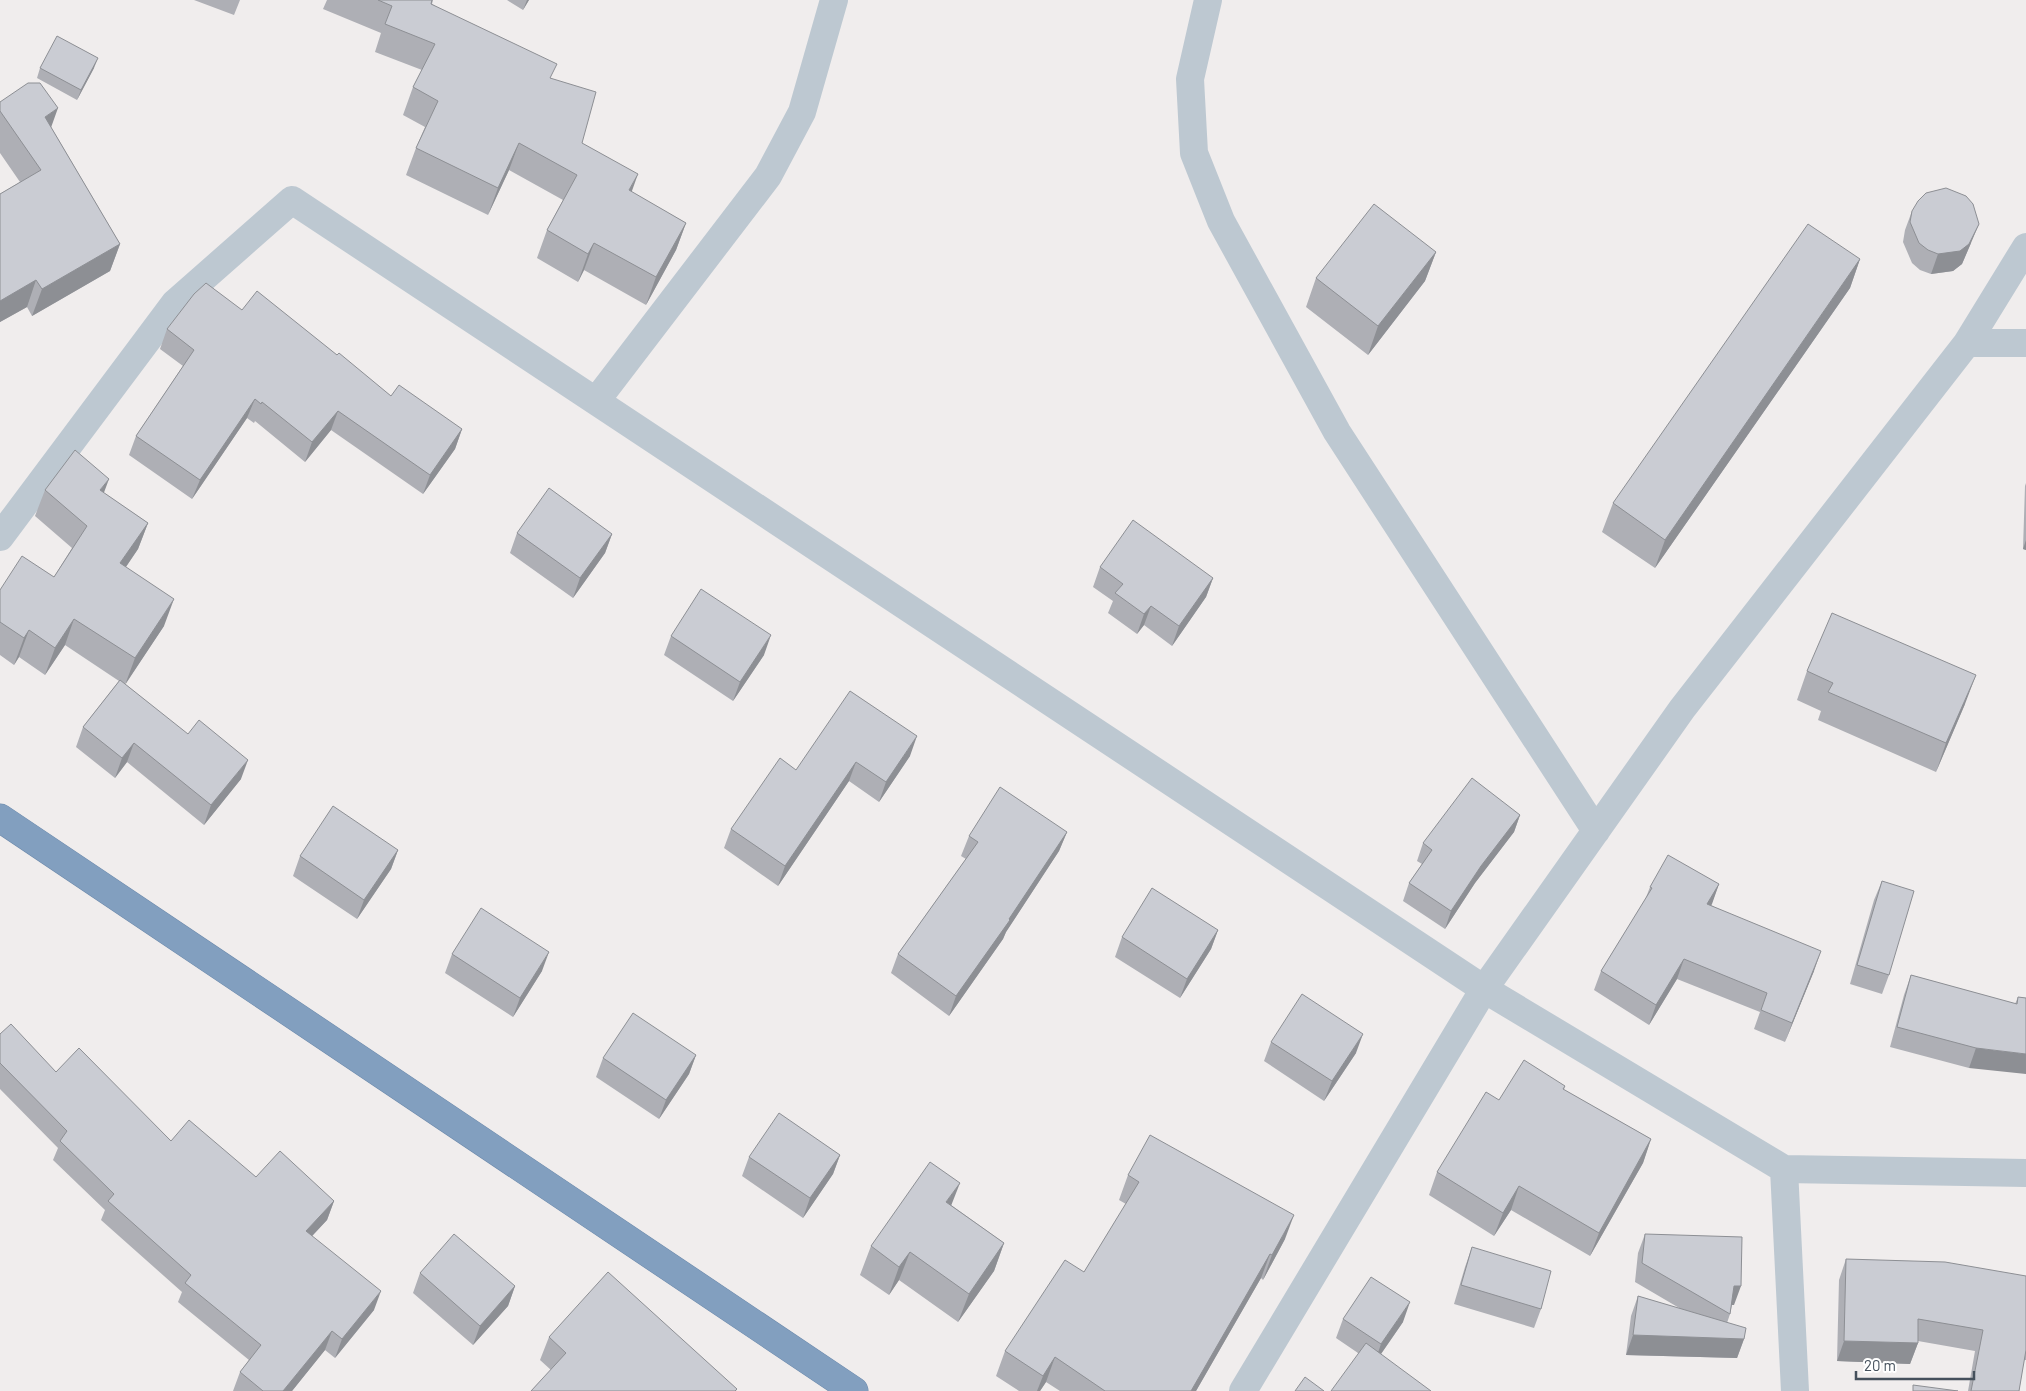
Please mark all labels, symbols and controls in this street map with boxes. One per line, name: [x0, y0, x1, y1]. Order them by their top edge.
scale bar: [1856, 1348, 1974, 1380]
text: 20 m: [1864, 1356, 1896, 1374]

